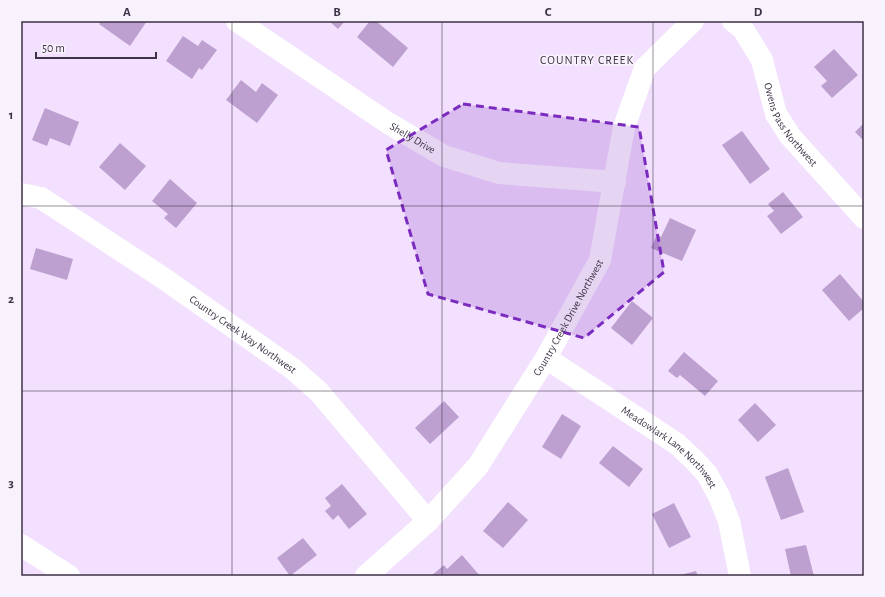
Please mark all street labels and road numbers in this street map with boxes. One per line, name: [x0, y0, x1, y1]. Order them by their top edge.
street label: Owens Pass Northwest: [762, 82, 820, 169]
street label: Shelly Drive: [388, 120, 437, 156]
street label: Country Creek Drive Northwest: [531, 257, 606, 378]
street label: Country Creek Way Northwest: [187, 293, 299, 376]
street label: Meadowlark Lane Northwest: [619, 404, 719, 491]

